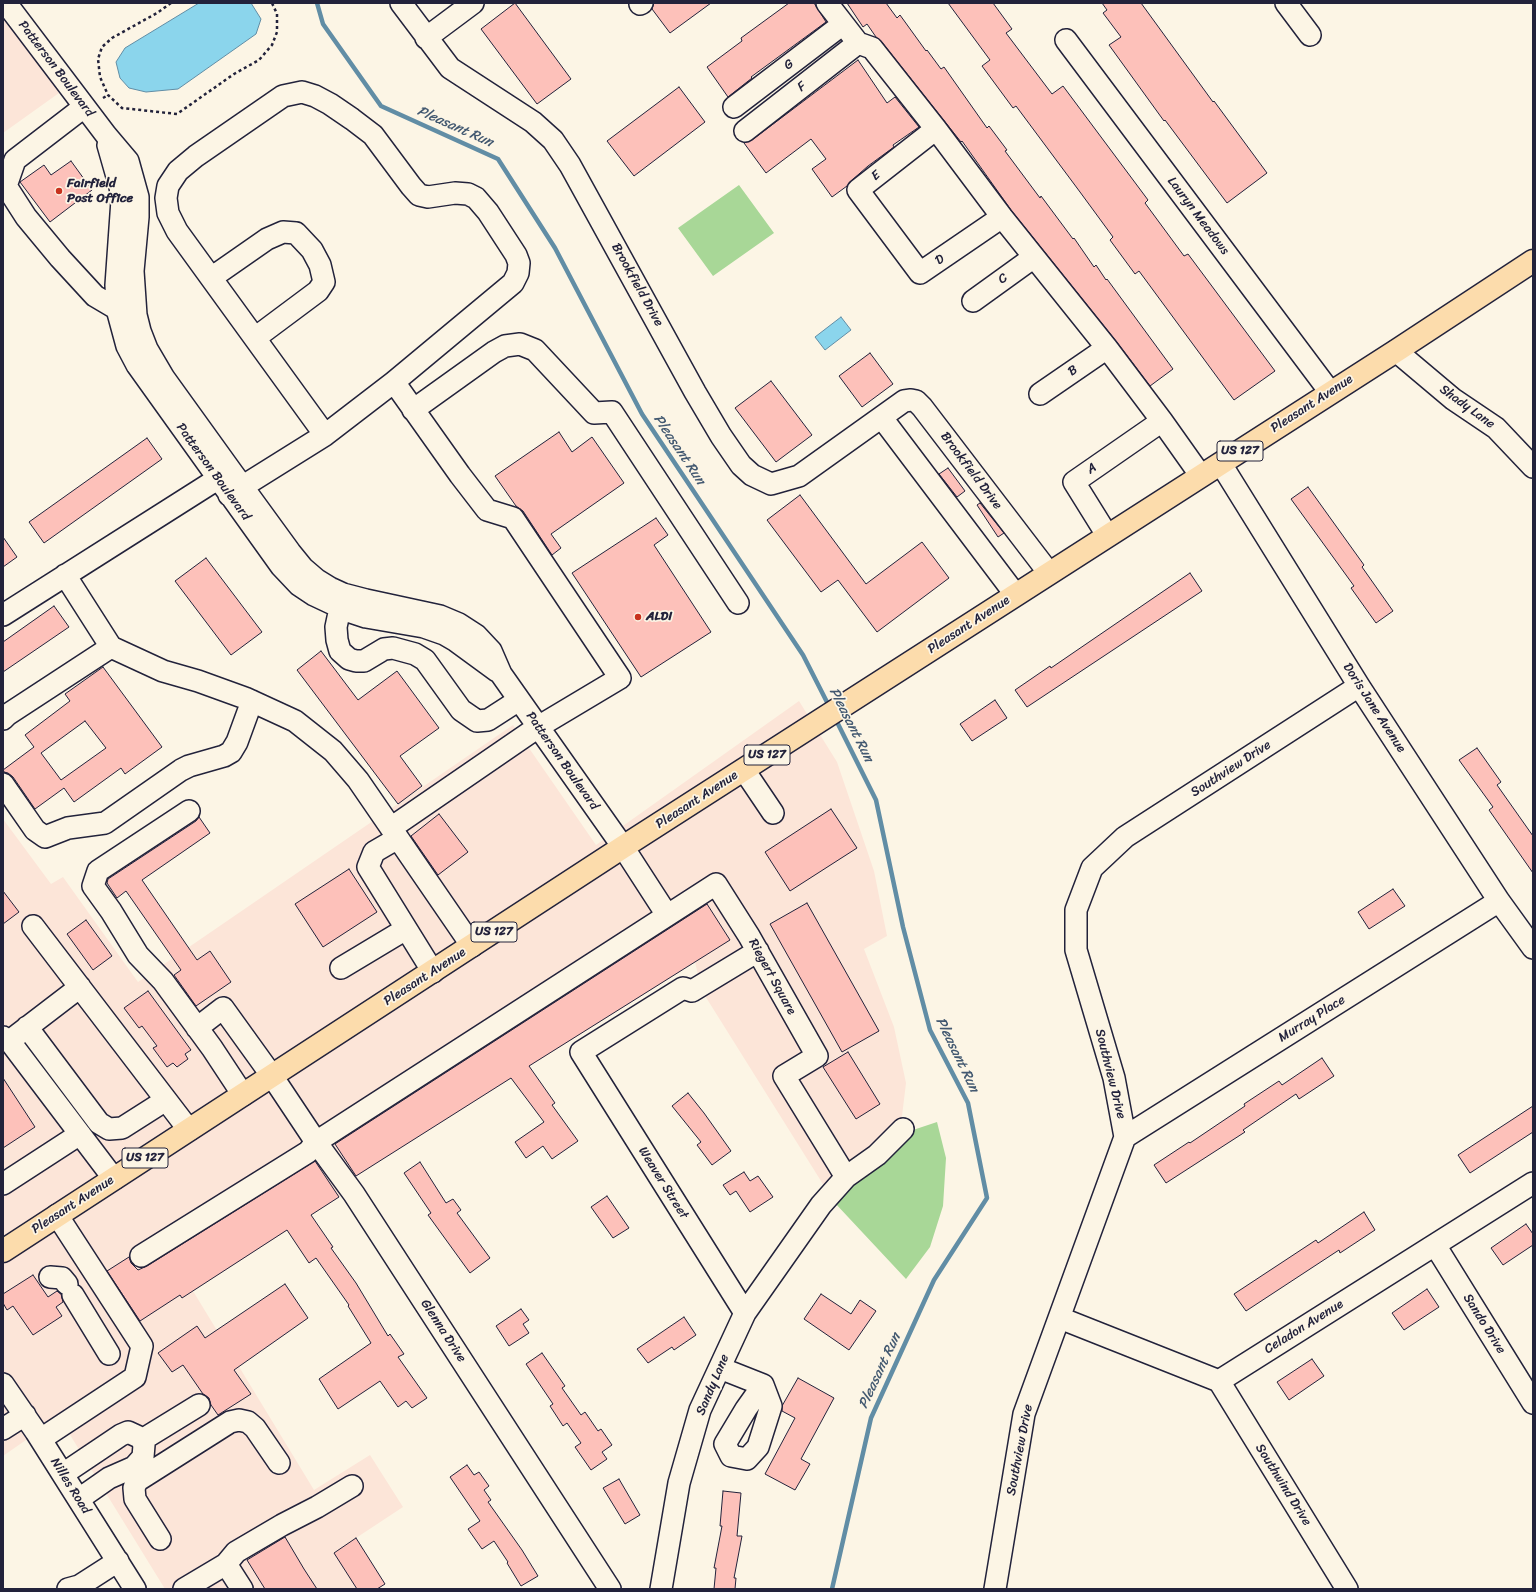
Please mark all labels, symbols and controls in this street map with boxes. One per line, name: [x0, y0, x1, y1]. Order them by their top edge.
street label: Patterson Boulevard: [15, 18, 97, 120]
street label: G: [781, 56, 797, 74]
street label: F: [794, 79, 810, 95]
water label: Pleasant Run: [415, 103, 495, 151]
street label: E: [868, 168, 884, 184]
street label: Lauryn Meadows: [1164, 174, 1232, 258]
place label: Fairfield Post Office: [67, 176, 133, 207]
marker: Fairfield Post Office: [54, 186, 64, 196]
street label: Brookfield Drive: [608, 241, 666, 329]
street label: D: [932, 251, 948, 269]
street label: C: [995, 270, 1011, 288]
street label: B: [1065, 362, 1081, 380]
street label: Pleasant Avenue: [1268, 372, 1356, 436]
street label: Shady Lane: [1436, 382, 1498, 432]
water label: Pleasant Run: [649, 412, 709, 488]
street label: Patterson Boulevard: [172, 420, 254, 524]
street label: Brookfield Drive: [937, 429, 1005, 513]
road number: US 127: [1217, 441, 1263, 461]
street label: A: [1084, 460, 1100, 478]
street label: Pleasant Avenue: [925, 593, 1013, 657]
place label: ALDI: [646, 609, 672, 625]
marker: ALDI: [633, 612, 643, 622]
street label: Doris Jane Avenue: [1339, 660, 1409, 756]
water label: Pleasant Run: [825, 685, 877, 765]
street label: Patterson Boulevard: [522, 709, 602, 813]
street label: Southview Drive: [1188, 737, 1274, 801]
road number: US 127: [744, 745, 790, 765]
street label: Pleasant Avenue: [653, 768, 741, 832]
road number: US 127: [471, 922, 517, 942]
street label: Riegert Square: [745, 936, 799, 1018]
street label: Pleasant Avenue: [381, 945, 469, 1009]
street label: Murray Place: [1276, 992, 1348, 1046]
water label: Pleasant Run: [932, 1015, 982, 1095]
street label: Southview Drive: [1091, 1027, 1129, 1121]
street label: Weaver Street: [635, 1144, 691, 1222]
road number: US 127: [122, 1148, 168, 1168]
street label: Pleasant Avenue: [29, 1173, 117, 1237]
street label: Sando Drive: [1459, 1291, 1509, 1357]
street label: Celadon Avenue: [1262, 1296, 1346, 1358]
street label: Glenna Drive: [417, 1297, 469, 1365]
water label: Pleasant Run: [855, 1331, 905, 1411]
street label: Sandy Lane: [693, 1352, 733, 1418]
street label: Southview Drive: [1004, 1403, 1036, 1497]
street label: Southwind Drive: [1252, 1441, 1314, 1529]
street label: Nilles Road: [47, 1455, 93, 1517]

